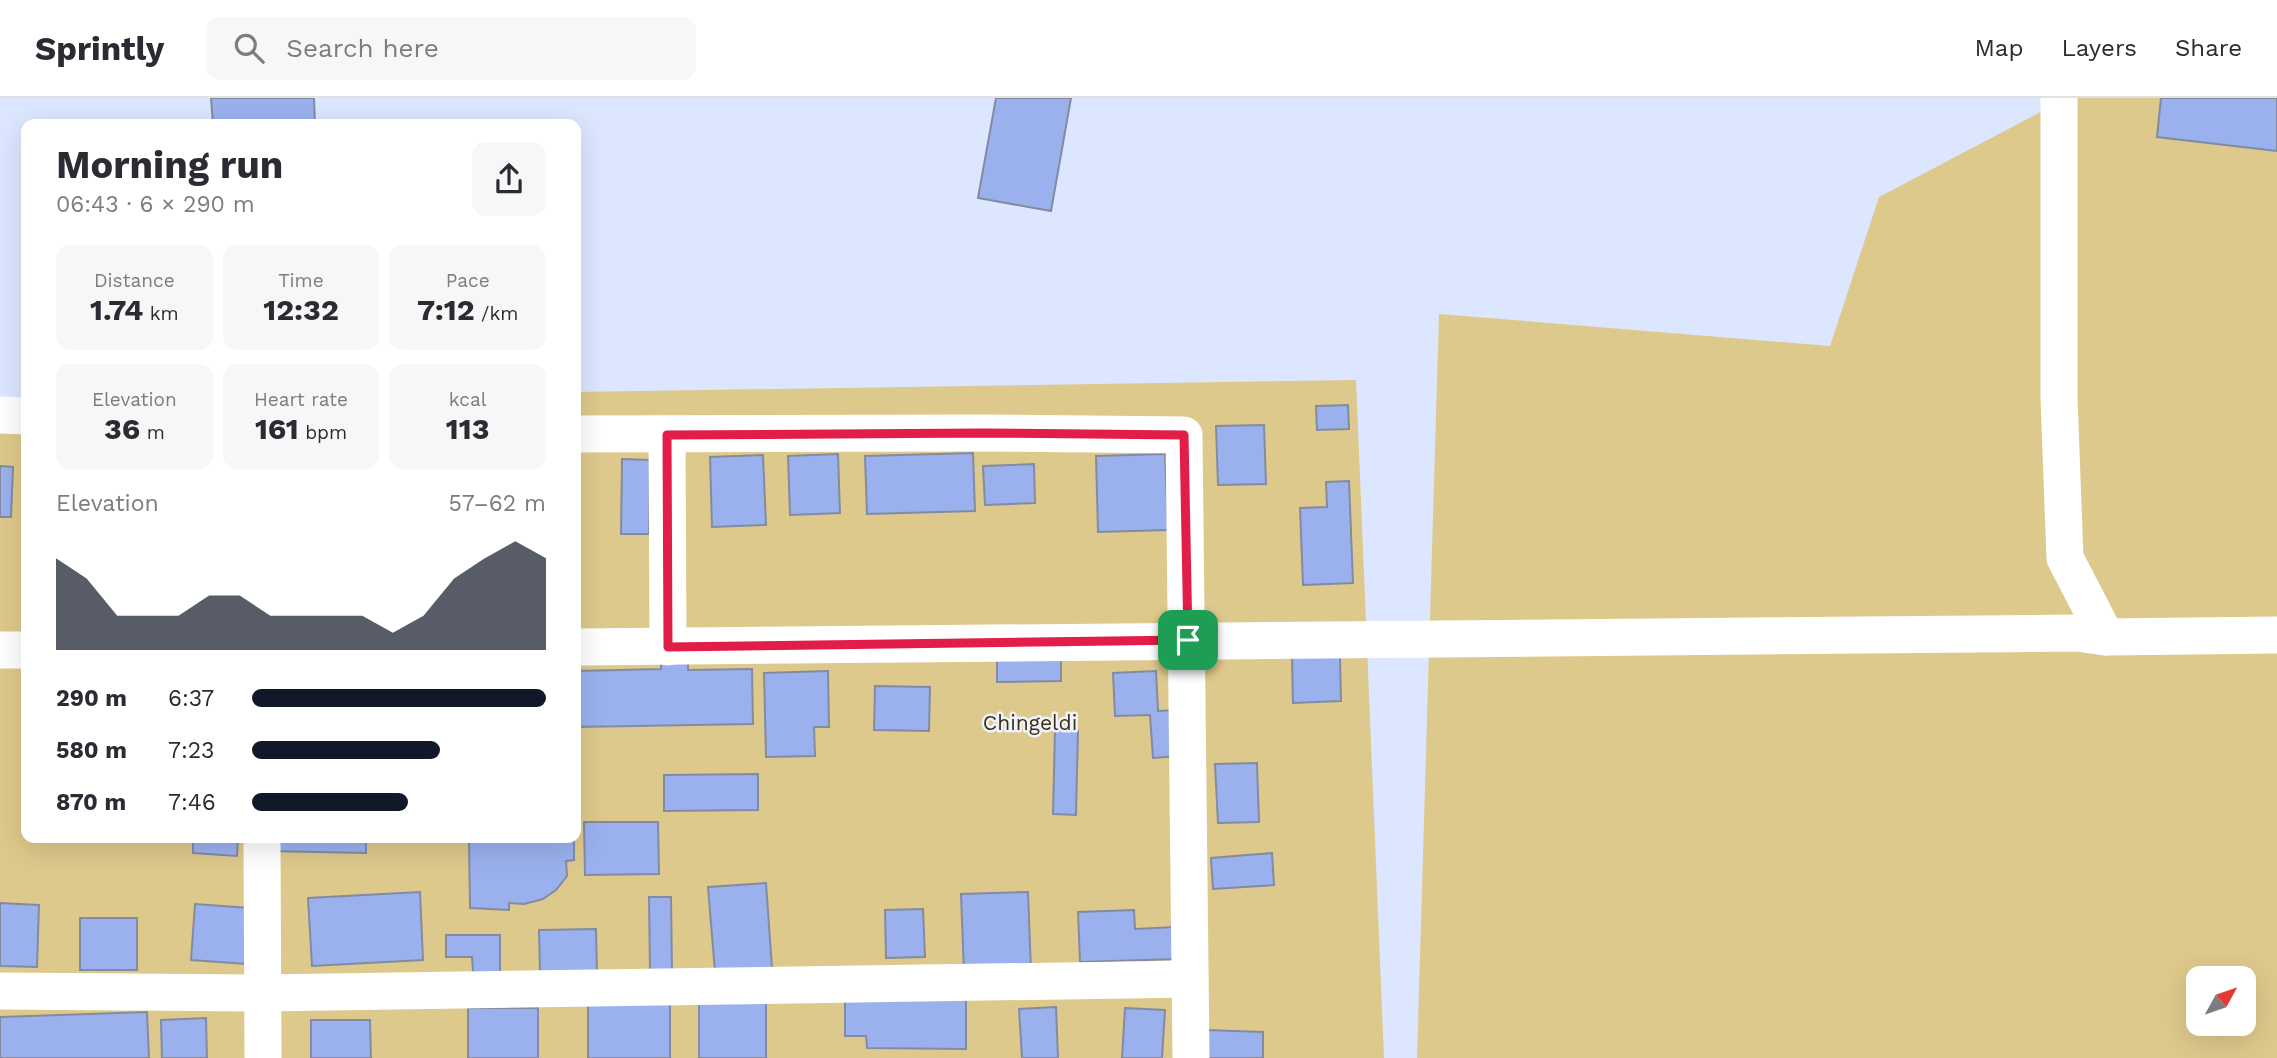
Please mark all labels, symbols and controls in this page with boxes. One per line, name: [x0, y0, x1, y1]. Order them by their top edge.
search box: [206, 17, 696, 80]
text: Sprintly: [35, 29, 164, 68]
icon: search: [230, 29, 268, 67]
text: Search here: [286, 33, 439, 63]
text: Map: [1975, 34, 2023, 62]
text: Layers: [2061, 34, 2137, 62]
text: Share: [2175, 34, 2242, 62]
button: share: [472, 142, 546, 216]
text: Morning run: [56, 143, 283, 187]
text: 06:43 · 6 × 290 m: [56, 191, 255, 218]
text: Distance: [94, 269, 175, 292]
text: Time: [278, 269, 324, 292]
text: Pace: [446, 269, 490, 292]
text: 1.74: [90, 292, 143, 327]
text: 12:32: [263, 292, 339, 327]
text: 7:12: [417, 292, 475, 327]
text: km: [143, 302, 179, 325]
text: /km: [475, 302, 518, 325]
text: Elevation: [92, 388, 177, 411]
text: Heart rate: [254, 388, 348, 411]
text: kcal: [449, 388, 486, 411]
text: 36: [104, 411, 140, 446]
text: 161: [255, 411, 299, 446]
text: 113: [446, 411, 489, 446]
text: m: [140, 421, 165, 444]
text: bpm: [299, 421, 347, 444]
text: Elevation: [56, 490, 159, 517]
text: 57–62 m: [448, 490, 546, 517]
pin: [1158, 610, 1218, 670]
icon: arrive: [1169, 621, 1207, 659]
text: 290 m: [56, 685, 127, 712]
text: 6:37: [168, 685, 214, 712]
park label: Chingeldi: [983, 710, 1077, 735]
text: 580 m: [56, 737, 127, 764]
text: 7:23: [168, 737, 215, 764]
text: 870 m: [56, 789, 126, 816]
text: 7:46: [168, 789, 216, 816]
north arrow: [2186, 966, 2256, 1036]
map controls: [2186, 966, 2256, 1036]

